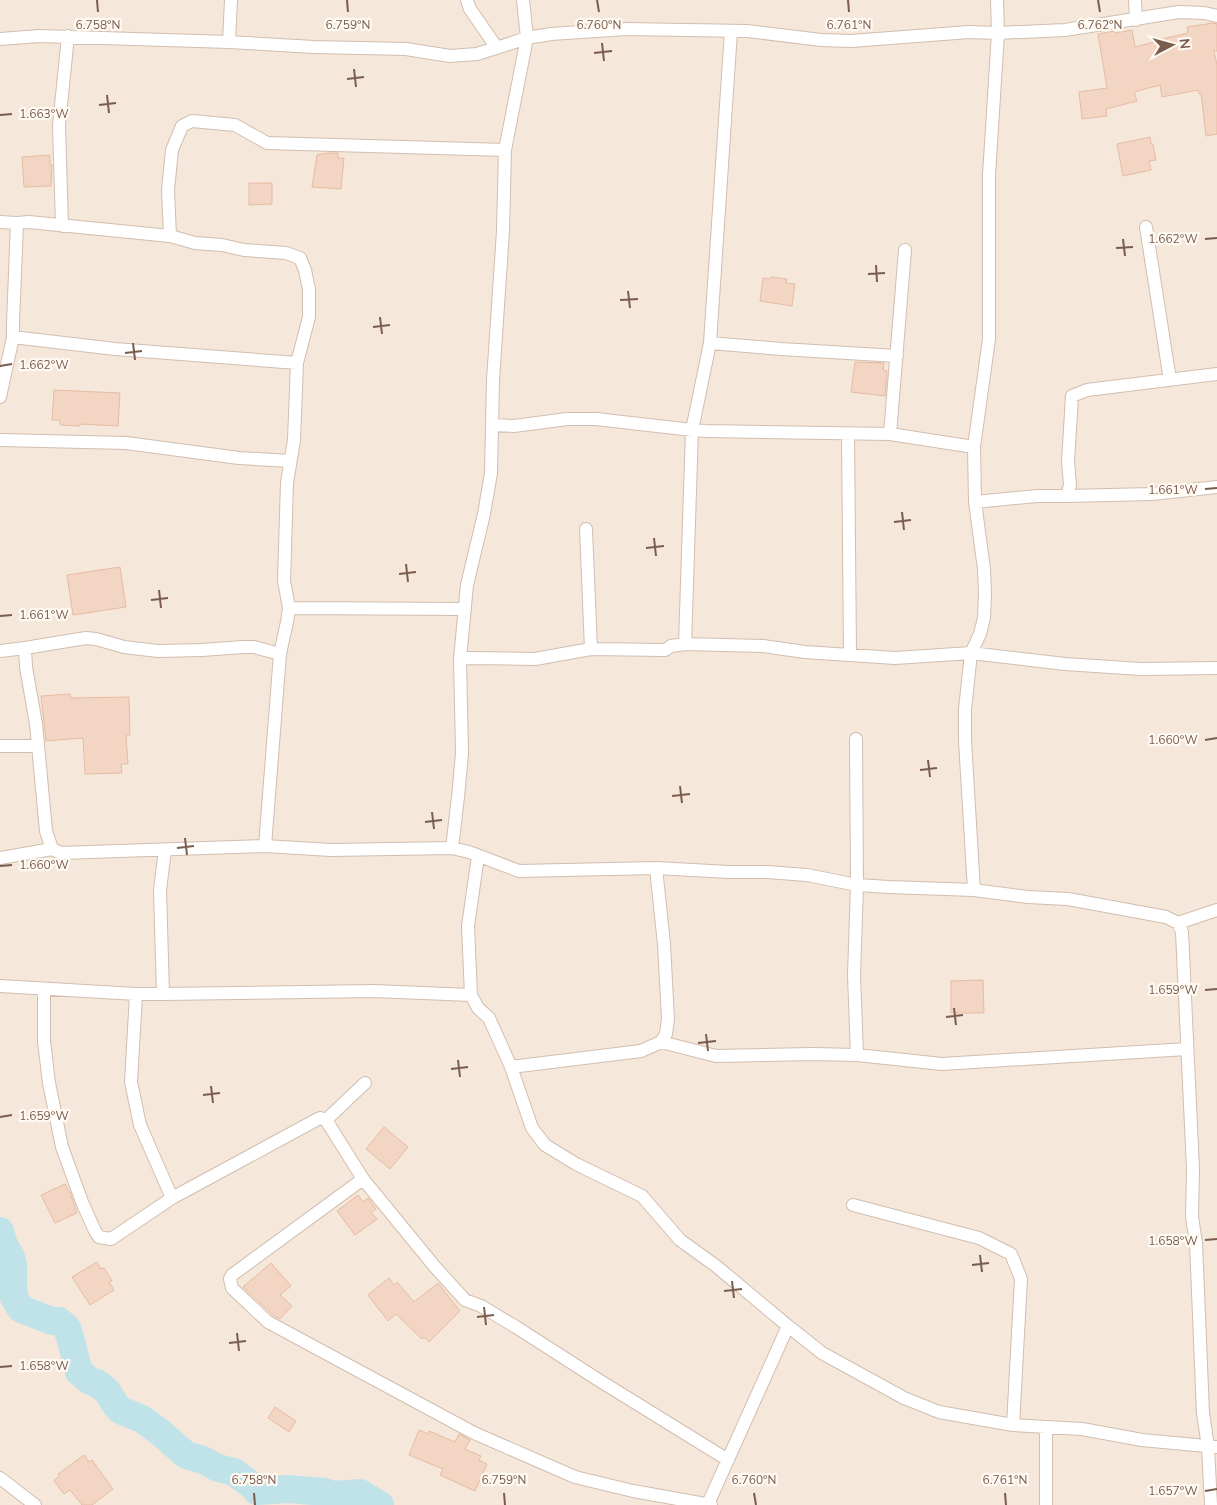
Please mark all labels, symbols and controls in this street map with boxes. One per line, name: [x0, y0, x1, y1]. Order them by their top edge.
text: 6.758°N: [76, 17, 120, 33]
text: 6.759°N: [326, 17, 370, 33]
text: 6.760°N: [577, 17, 621, 33]
text: 6.761°N: [827, 17, 871, 33]
text: 6.762°N: [1078, 17, 1122, 33]
north arrow: [1147, 20, 1197, 70]
text: N: [1174, 37, 1194, 50]
text: 1.663°W: [19, 106, 69, 122]
text: 1.662°W: [1148, 231, 1198, 247]
text: 1.662°W: [19, 357, 69, 373]
text: 1.661°W: [1148, 482, 1198, 498]
text: 1.661°W: [19, 607, 69, 623]
text: 1.660°W: [1148, 732, 1198, 748]
text: 1.660°W: [19, 857, 69, 873]
text: 1.659°W: [1148, 982, 1198, 998]
text: 1.659°W: [19, 1108, 69, 1124]
text: 1.658°W: [1148, 1233, 1198, 1249]
text: 1.658°W: [19, 1358, 69, 1374]
text: 6.758°N: [232, 1472, 276, 1488]
text: 6.759°N: [482, 1472, 526, 1488]
text: 6.760°N: [732, 1472, 776, 1488]
text: 6.761°N: [983, 1472, 1027, 1488]
text: 1.657°W: [1148, 1483, 1198, 1499]

